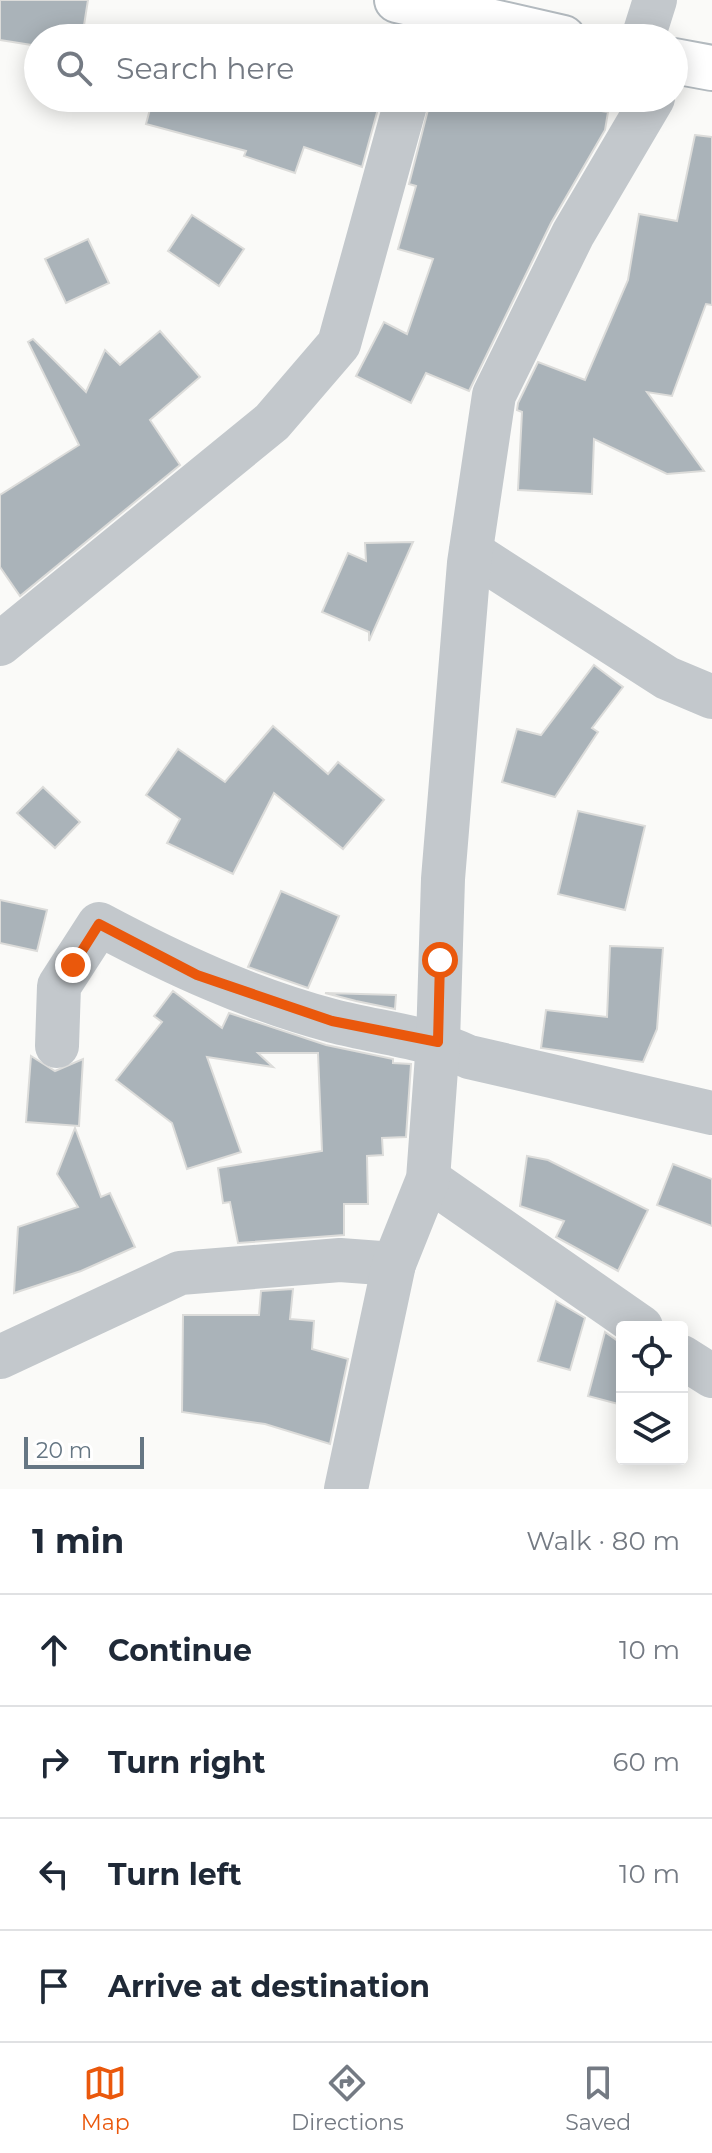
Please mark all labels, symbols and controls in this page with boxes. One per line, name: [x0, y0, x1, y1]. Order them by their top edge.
search box: [24, 24, 688, 112]
icon: search: [52, 46, 96, 90]
text: Search here: [116, 50, 294, 87]
route start: [422, 942, 458, 978]
route end: [55, 947, 91, 983]
map controls: [616, 1321, 688, 1465]
button: locate: [616, 1321, 688, 1393]
button: layers: [616, 1393, 688, 1465]
scale bar: [24, 1433, 144, 1469]
text: 20 m: [36, 1437, 92, 1464]
text: 1 min: [32, 1520, 124, 1562]
text: Walk · 80 m: [526, 1525, 680, 1557]
icon: ahead: [32, 1628, 76, 1672]
text: Continue: [108, 1632, 252, 1669]
text: 10 m: [619, 1634, 680, 1666]
icon: right: [32, 1740, 76, 1784]
text: Turn right: [108, 1744, 265, 1781]
text: 60 m: [613, 1746, 680, 1778]
icon: left: [32, 1852, 76, 1896]
text: Turn left: [108, 1856, 241, 1893]
text: 10 m: [619, 1858, 680, 1890]
icon: arrive: [32, 1964, 76, 2008]
text: Arrive at destination: [108, 1968, 430, 2005]
tab: Map: [81, 2061, 130, 2136]
tab: Directions: [291, 2061, 404, 2136]
tab: Saved: [565, 2061, 631, 2136]

